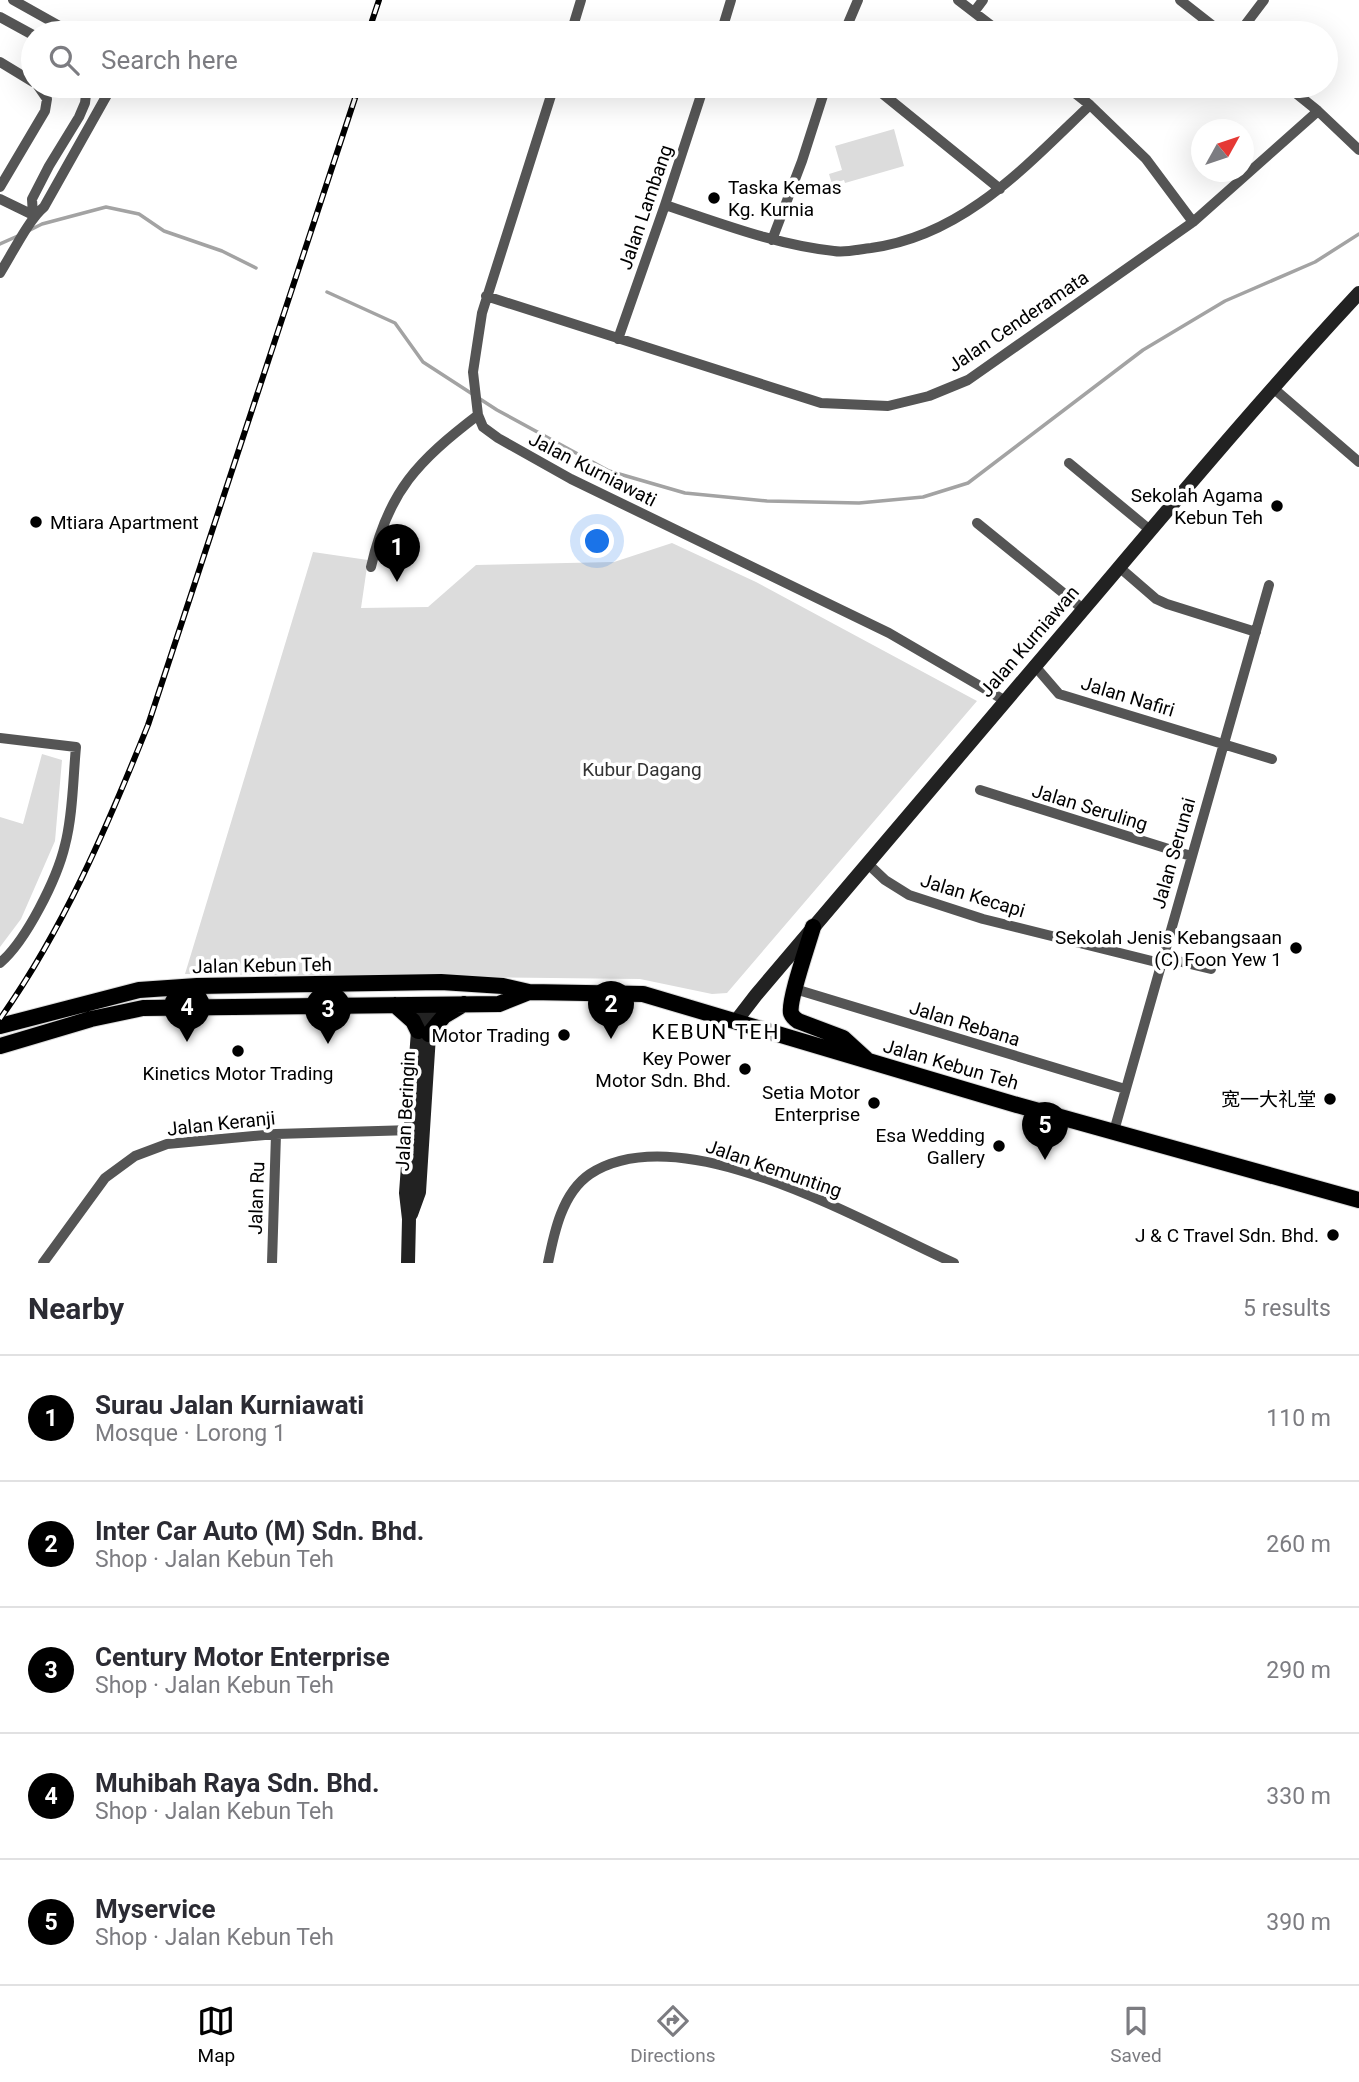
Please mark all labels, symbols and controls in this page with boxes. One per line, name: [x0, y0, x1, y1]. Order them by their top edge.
search box: [21, 21, 1338, 98]
icon: search: [45, 41, 83, 79]
text: Search here: [101, 45, 238, 75]
north arrow: [1191, 119, 1254, 182]
street label: Jalan Lambang: [613, 142, 678, 273]
place label: Taska Kemas Kg. Kurnia: [728, 176, 842, 221]
marker: Taska Kemas Kg. Kurnia: [706, 190, 722, 206]
street label: Jalan Cenderamata: [944, 266, 1093, 377]
street label: Jalan Kurniawati: [525, 427, 661, 512]
place label: Sekolah Agama Kebun Teh: [1131, 484, 1263, 529]
marker: Sekolah Agama Kebun Teh: [1269, 498, 1285, 514]
place label: Mtiara Apartment: [50, 511, 199, 534]
marker: Mtiara Apartment: [28, 514, 44, 530]
pin: 1: [374, 524, 420, 582]
your location: [580, 524, 614, 558]
street label: Jalan Kurniawan: [975, 581, 1084, 702]
street label: Jalan Nafiri: [1078, 671, 1177, 722]
park label: Kubur Dagang: [582, 758, 702, 781]
street label: Jalan Seruling: [1029, 779, 1150, 836]
street label: Jalan Serunai: [1147, 795, 1200, 911]
street label: Jalan Kecapi: [918, 869, 1028, 922]
place label: Sekolah Jenis Kebangsaan (C) Foon Yew 1: [1055, 926, 1282, 971]
marker: Sekolah Jenis Kebangsaan (C) Foon Yew 1: [1288, 940, 1304, 956]
street label: Jalan Kebun Teh: [192, 953, 332, 978]
pin: 2: [588, 981, 634, 1039]
pin: 4: [164, 984, 210, 1042]
pin: 3: [305, 986, 351, 1044]
street label: Jalan Rebana: [907, 996, 1023, 1051]
district label: KEBUN TEH: [651, 1020, 781, 1044]
place label: Motor Trading: [431, 1024, 550, 1047]
marker: Motor Trading: [556, 1027, 572, 1043]
street label: Jalan Kebun Teh: [881, 1034, 1021, 1095]
marker: Kinetics Motor Trading: [230, 1043, 246, 1059]
place label: Key Power Motor Sdn. Bhd.: [595, 1047, 732, 1092]
street label: Jalan Beringin: [391, 1050, 420, 1172]
marker: Key Power Motor Sdn. Bhd.: [737, 1061, 753, 1077]
place label: Kinetics Motor Trading: [142, 1062, 334, 1085]
place label: Setia Motor Enterprise: [762, 1081, 861, 1126]
place label: 宽一大礼堂: [1221, 1088, 1316, 1111]
marker: 宽一大礼堂: [1322, 1091, 1338, 1107]
marker: Setia Motor Enterprise: [866, 1095, 882, 1111]
pin: 5: [1022, 1102, 1068, 1160]
street label: Jalan Keranji: [166, 1106, 276, 1141]
place label: Esa Wedding Gallery: [875, 1124, 985, 1169]
street label: Jalan Kemunting: [703, 1134, 845, 1203]
marker: Esa Wedding Gallery: [991, 1138, 1007, 1154]
street label: Jalan Ru: [244, 1161, 269, 1235]
place label: J & C Travel Sdn. Bhd.: [1135, 1224, 1319, 1247]
marker: J & C Travel Sdn. Bhd.: [1325, 1227, 1341, 1243]
text: Nearby: [28, 1291, 124, 1326]
text: 5 results: [1243, 1295, 1331, 1322]
text: Surau Jalan Kurniawati: [95, 1390, 364, 1420]
text: 1: [44, 1405, 58, 1432]
text: 110 m: [1266, 1405, 1331, 1432]
text: Mosque · Lorong 1: [95, 1420, 286, 1447]
text: Inter Car Auto (M) Sdn. Bhd.: [95, 1516, 424, 1546]
text: 2: [44, 1531, 58, 1558]
text: 260 m: [1266, 1531, 1331, 1558]
text: Shop · Jalan Kebun Teh: [95, 1546, 334, 1573]
text: Century Motor Enterprise: [95, 1642, 390, 1672]
text: 3: [44, 1657, 58, 1684]
text: 290 m: [1266, 1657, 1331, 1684]
text: Shop · Jalan Kebun Teh: [95, 1672, 334, 1699]
text: Muhibah Raya Sdn. Bhd.: [95, 1768, 380, 1798]
text: 4: [44, 1783, 58, 1810]
text: 330 m: [1266, 1783, 1331, 1810]
text: Shop · Jalan Kebun Teh: [95, 1798, 334, 1825]
text: Myservice: [95, 1894, 216, 1924]
text: 5: [44, 1909, 58, 1936]
text: 390 m: [1266, 1909, 1331, 1936]
text: Shop · Jalan Kebun Teh: [95, 1924, 334, 1951]
tab: Map: [197, 2002, 235, 2067]
tab: Directions: [630, 2002, 715, 2067]
tab: Saved: [1110, 2002, 1162, 2067]

